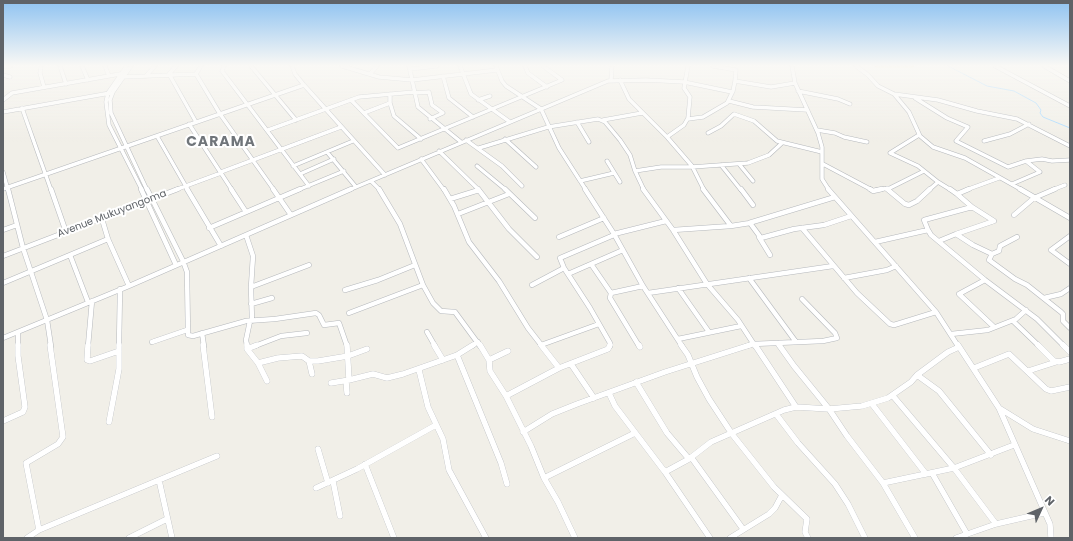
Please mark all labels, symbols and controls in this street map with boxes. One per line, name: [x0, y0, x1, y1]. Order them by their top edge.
district label: CARAMA: [186, 134, 256, 150]
street label: Avenue Mukuyangoma: [56, 188, 168, 240]
north arrow: [1021, 489, 1061, 529]
text: N: [1041, 492, 1058, 509]

